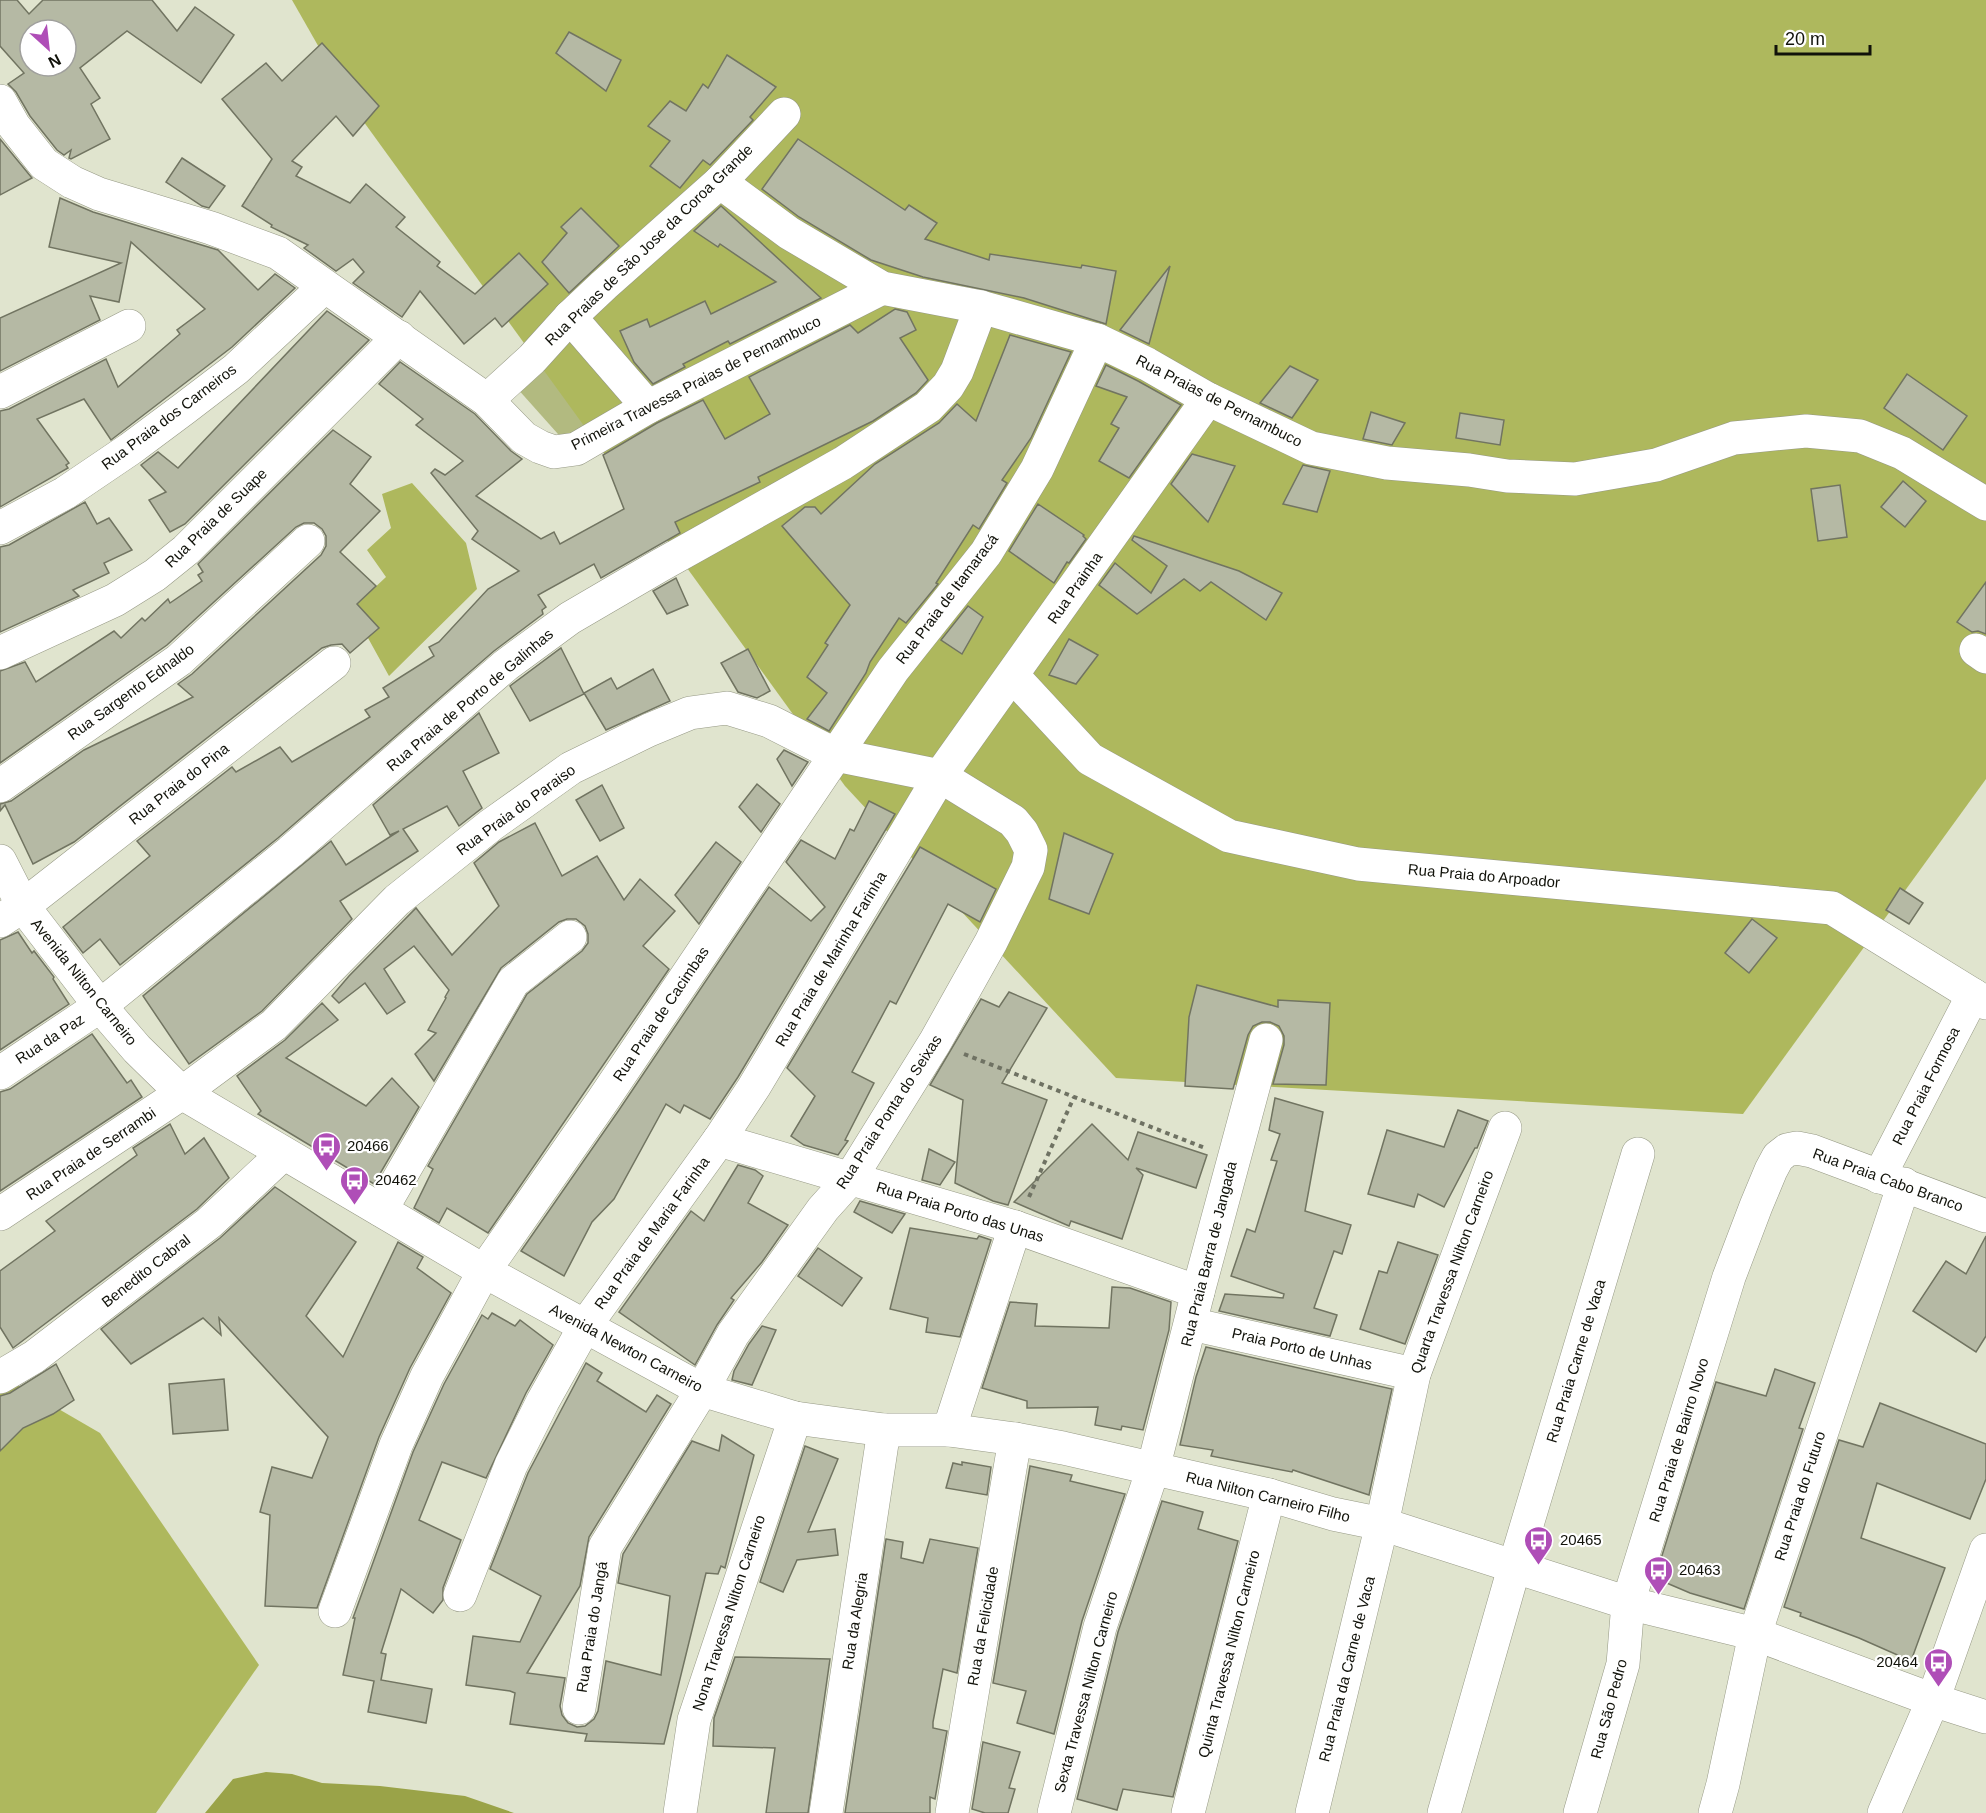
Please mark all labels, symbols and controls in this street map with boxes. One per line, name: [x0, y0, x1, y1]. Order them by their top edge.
north arrow: [18, 18, 78, 78]
scale bar: [1776, 18, 1870, 56]
text: 20 m: [1785, 29, 1825, 49]
text: N: [46, 51, 64, 71]
street label: Rua Praias de São Jose da Coroa Grande: [541, 141, 756, 349]
street label: Primeira Travessa Praias de Pernambuco: [568, 312, 823, 453]
street label: Rua Praias de Pernambuco: [1133, 351, 1305, 450]
street label: Rua Praia dos Carneiros: [98, 360, 239, 473]
street label: Rua Praia de Suape: [161, 465, 270, 571]
street label: Rua Praia de Itamaracá: [892, 530, 1001, 667]
street label: Rua Prainha: [1044, 548, 1106, 627]
street label: Rua Praia de Porto de Galinhas: [383, 625, 556, 774]
street label: Rua Sargento Ednaldo: [64, 640, 197, 743]
street label: Rua Praia do Pina: [125, 739, 232, 828]
street label: Rua Praia do Paraiso: [453, 761, 578, 858]
street label: Rua Praia do Arpoador: [1407, 860, 1561, 891]
street label: Rua Praia de Marinha Farinha: [772, 868, 890, 1049]
street label: Avenida Nilton Carneiro: [28, 915, 141, 1048]
street label: Rua Praia de Cacimbas: [609, 943, 712, 1084]
street label: Rua da Paz: [12, 1010, 87, 1067]
street label: Rua Praia Formosa: [1888, 1023, 1963, 1148]
street label: Rua Praia Ponta do Seixas: [832, 1032, 945, 1192]
street label: Rua Praia de Serrambi: [23, 1104, 159, 1203]
bus stop icon: 20466: [310, 1130, 342, 1172]
place label: 20466: [347, 1137, 389, 1154]
street label: Rua Praia Cabo Branco: [1811, 1144, 1966, 1215]
street label: Rua Praia de Maria Farinha: [591, 1153, 713, 1312]
street label: Rua Praia Barra de Jangada: [1177, 1159, 1240, 1348]
bus stop icon: 20462: [338, 1164, 370, 1206]
street label: Quarta Travessa Nilton Carneiro: [1407, 1168, 1496, 1376]
place label: 20462: [375, 1171, 417, 1188]
street label: Rua Praia Porto das Unas: [874, 1178, 1046, 1245]
street label: Benedito Cabral: [98, 1231, 193, 1310]
street label: Rua Praia Carne de Vaca: [1543, 1277, 1609, 1445]
street label: Avenida Newton Carneiro: [547, 1300, 706, 1395]
street label: Praia Porto de Unhas: [1230, 1324, 1374, 1373]
street label: Rua Praia de Bairro Novo: [1645, 1356, 1712, 1524]
street label: Rua Praia do Futuro: [1771, 1429, 1828, 1563]
street label: Rua Nilton Carneiro Filho: [1184, 1468, 1352, 1525]
street label: Nona Travessa Nilton Carneiro: [689, 1513, 768, 1713]
bus stop icon: 20465: [1523, 1524, 1555, 1566]
place label: 20465: [1560, 1531, 1602, 1548]
street label: Quinta Travessa Nilton Carneiro: [1194, 1548, 1263, 1759]
bus stop icon: 20463: [1642, 1554, 1674, 1596]
street label: Rua Praia do Jangá: [573, 1559, 610, 1694]
place label: 20463: [1679, 1561, 1721, 1578]
street label: Rua da Felicidade: [964, 1565, 1001, 1687]
street label: Rua da Alegria: [838, 1570, 871, 1671]
street label: Rua Praia da Carne de Vaca: [1315, 1574, 1378, 1763]
street label: Sexta Travessa Nilton Carneiro: [1050, 1589, 1121, 1794]
bus stop icon: 20464: [1923, 1646, 1955, 1688]
place label: 20464: [1876, 1653, 1918, 1670]
street label: Rua São Pedro: [1587, 1657, 1630, 1761]

